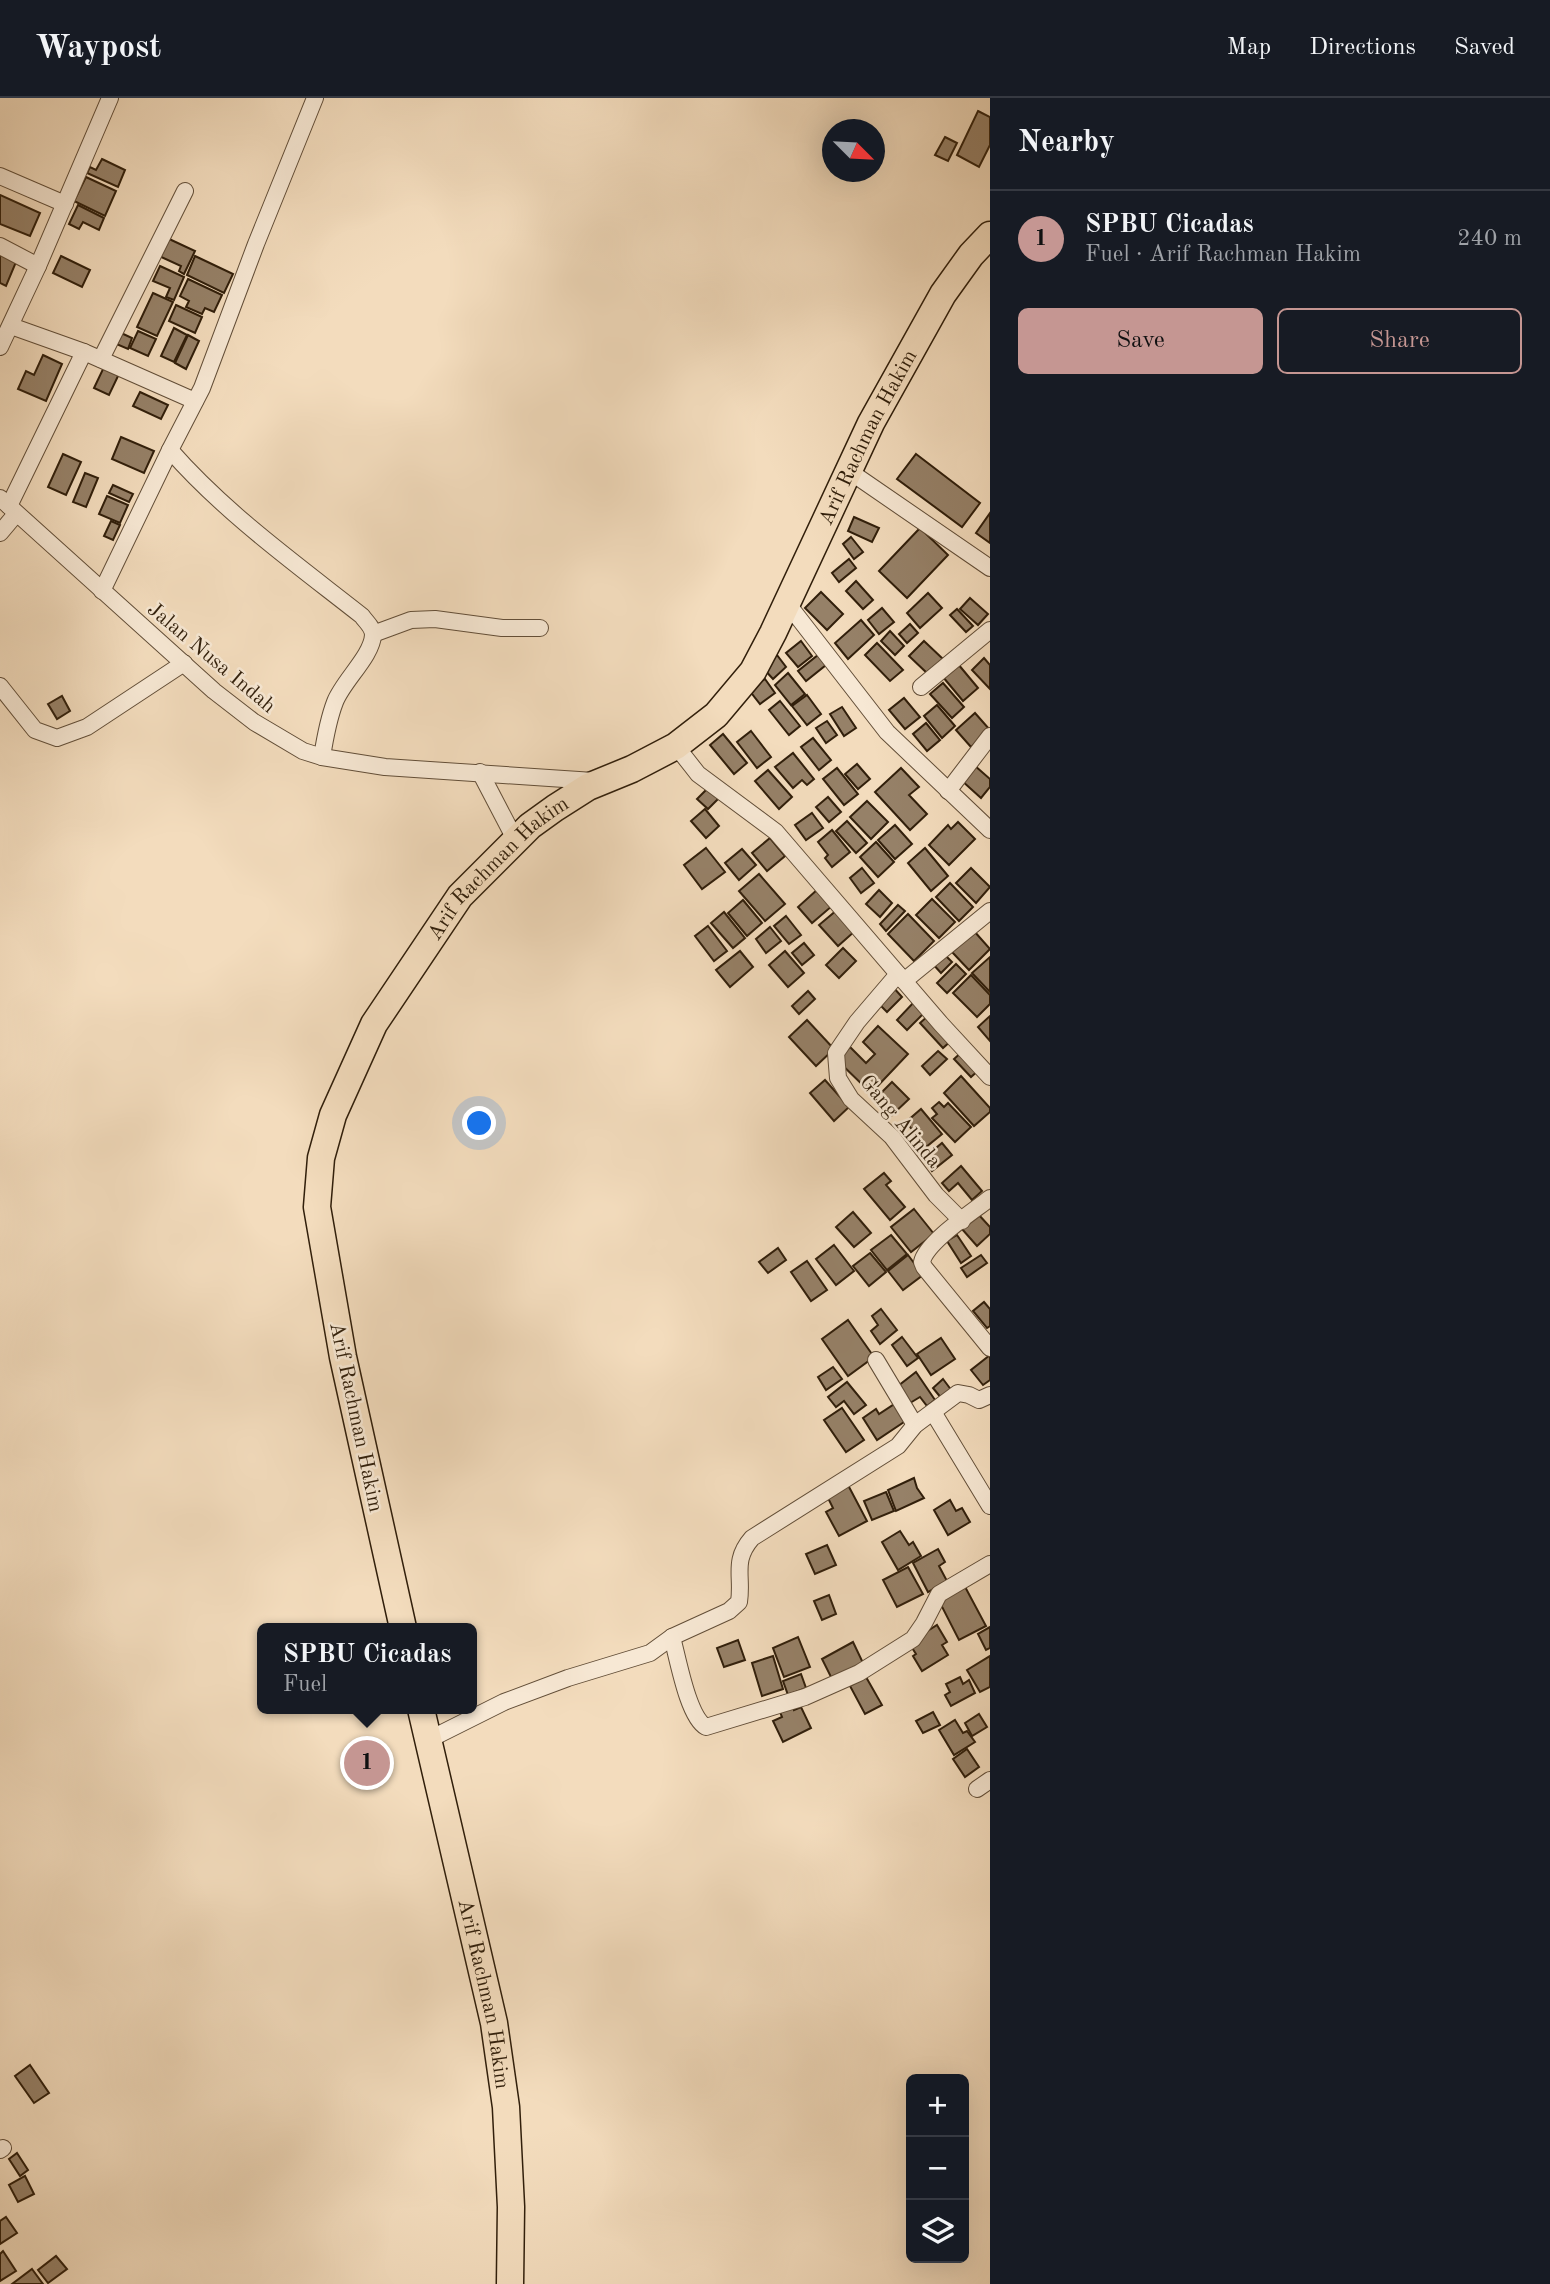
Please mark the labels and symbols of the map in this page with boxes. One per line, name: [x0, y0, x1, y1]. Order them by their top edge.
north arrow: [822, 119, 885, 182]
street label: Arif Rachman Hakim: [816, 347, 922, 529]
street label: Jalan Nusa Indah: [143, 599, 279, 718]
street label: Arif Rachman Hakim: [424, 793, 573, 945]
street label: Gang Alinda: [855, 1072, 945, 1172]
your location: [462, 1106, 496, 1140]
street label: Arif Rachman Hakim: [325, 1320, 386, 1514]
pin: 1: [344, 1737, 390, 1789]
street label: Arif Rachman Hakim: [454, 1897, 512, 2091]

